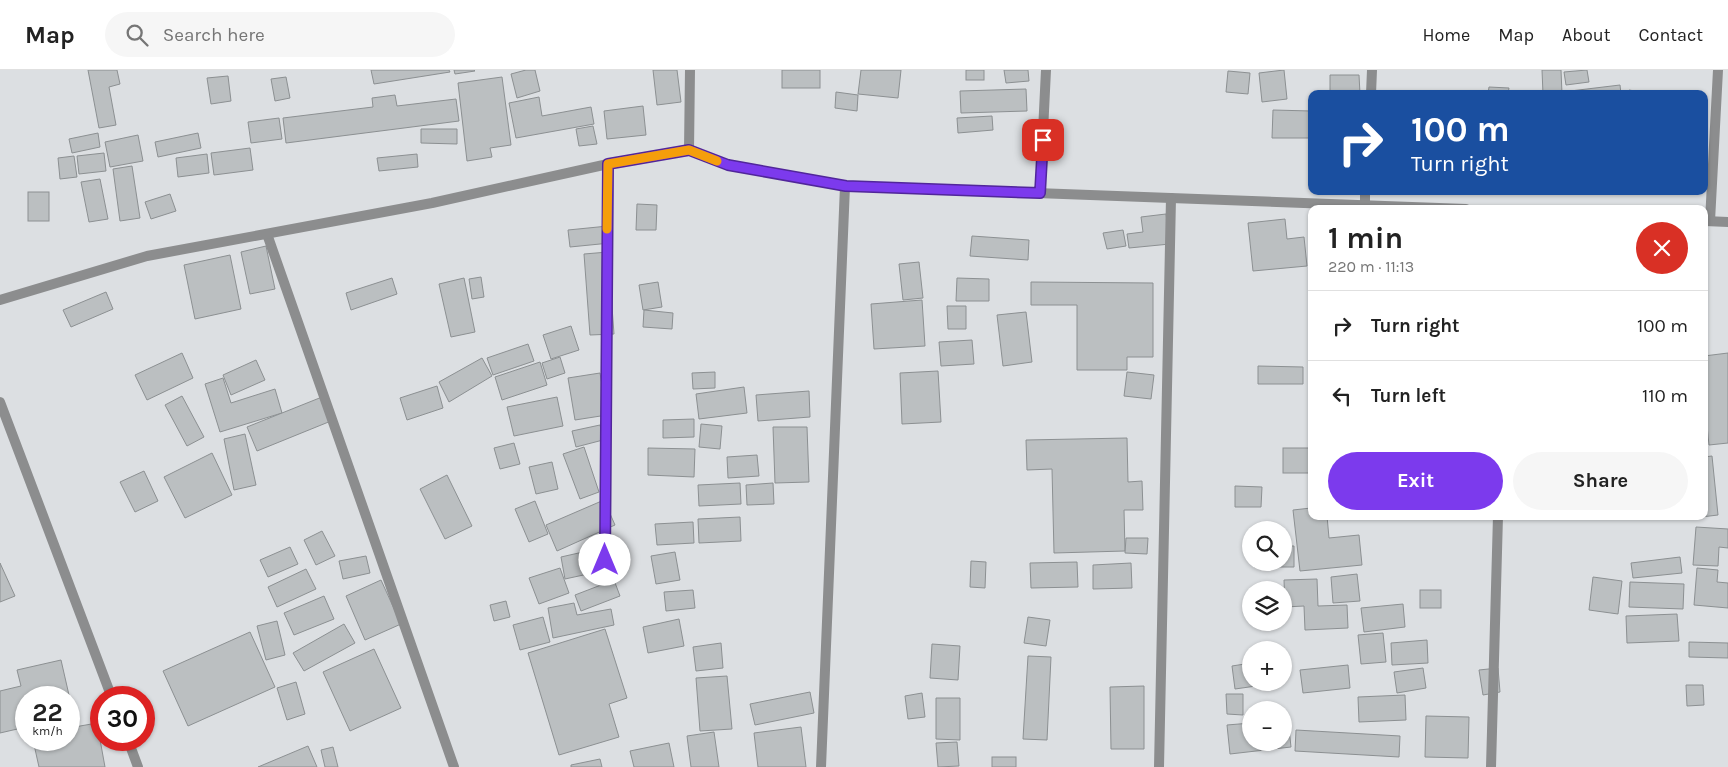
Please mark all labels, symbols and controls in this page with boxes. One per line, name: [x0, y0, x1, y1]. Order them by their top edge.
search box: [105, 12, 455, 57]
text: Map: [25, 21, 75, 49]
icon: search: [123, 21, 151, 49]
text: Search here: [163, 24, 265, 46]
text: Home: [1422, 24, 1470, 46]
text: Map: [1498, 24, 1534, 46]
text: About: [1562, 24, 1611, 46]
text: Contact: [1639, 24, 1703, 46]
text: 100 m: [1411, 109, 1510, 150]
icon: right: [1328, 110, 1393, 175]
pin: [1022, 119, 1064, 161]
icon: arrive: [1029, 126, 1057, 154]
text: Turn right: [1411, 151, 1509, 177]
text: 1 min: [1328, 220, 1403, 256]
button: close: [1636, 222, 1688, 274]
text: 220 m · 11:13: [1328, 257, 1414, 276]
icon: right: [1328, 312, 1356, 340]
text: Turn right: [1371, 315, 1460, 337]
text: 100 m: [1637, 315, 1688, 337]
icon: left: [1328, 382, 1356, 410]
text: Turn left: [1371, 385, 1446, 407]
text: 110 m: [1642, 385, 1688, 407]
button: Exit: [1328, 452, 1503, 510]
button: Share: [1513, 452, 1688, 510]
map controls: [1242, 521, 1292, 751]
button: search: [1242, 521, 1292, 571]
position arrow: [578, 533, 630, 585]
button: layers: [1242, 581, 1292, 631]
button: +: [1242, 641, 1292, 691]
speed limit sign: 30: [90, 686, 155, 751]
text: 22: [32, 698, 63, 727]
button: −: [1242, 701, 1292, 751]
text: km/h: [32, 724, 63, 738]

